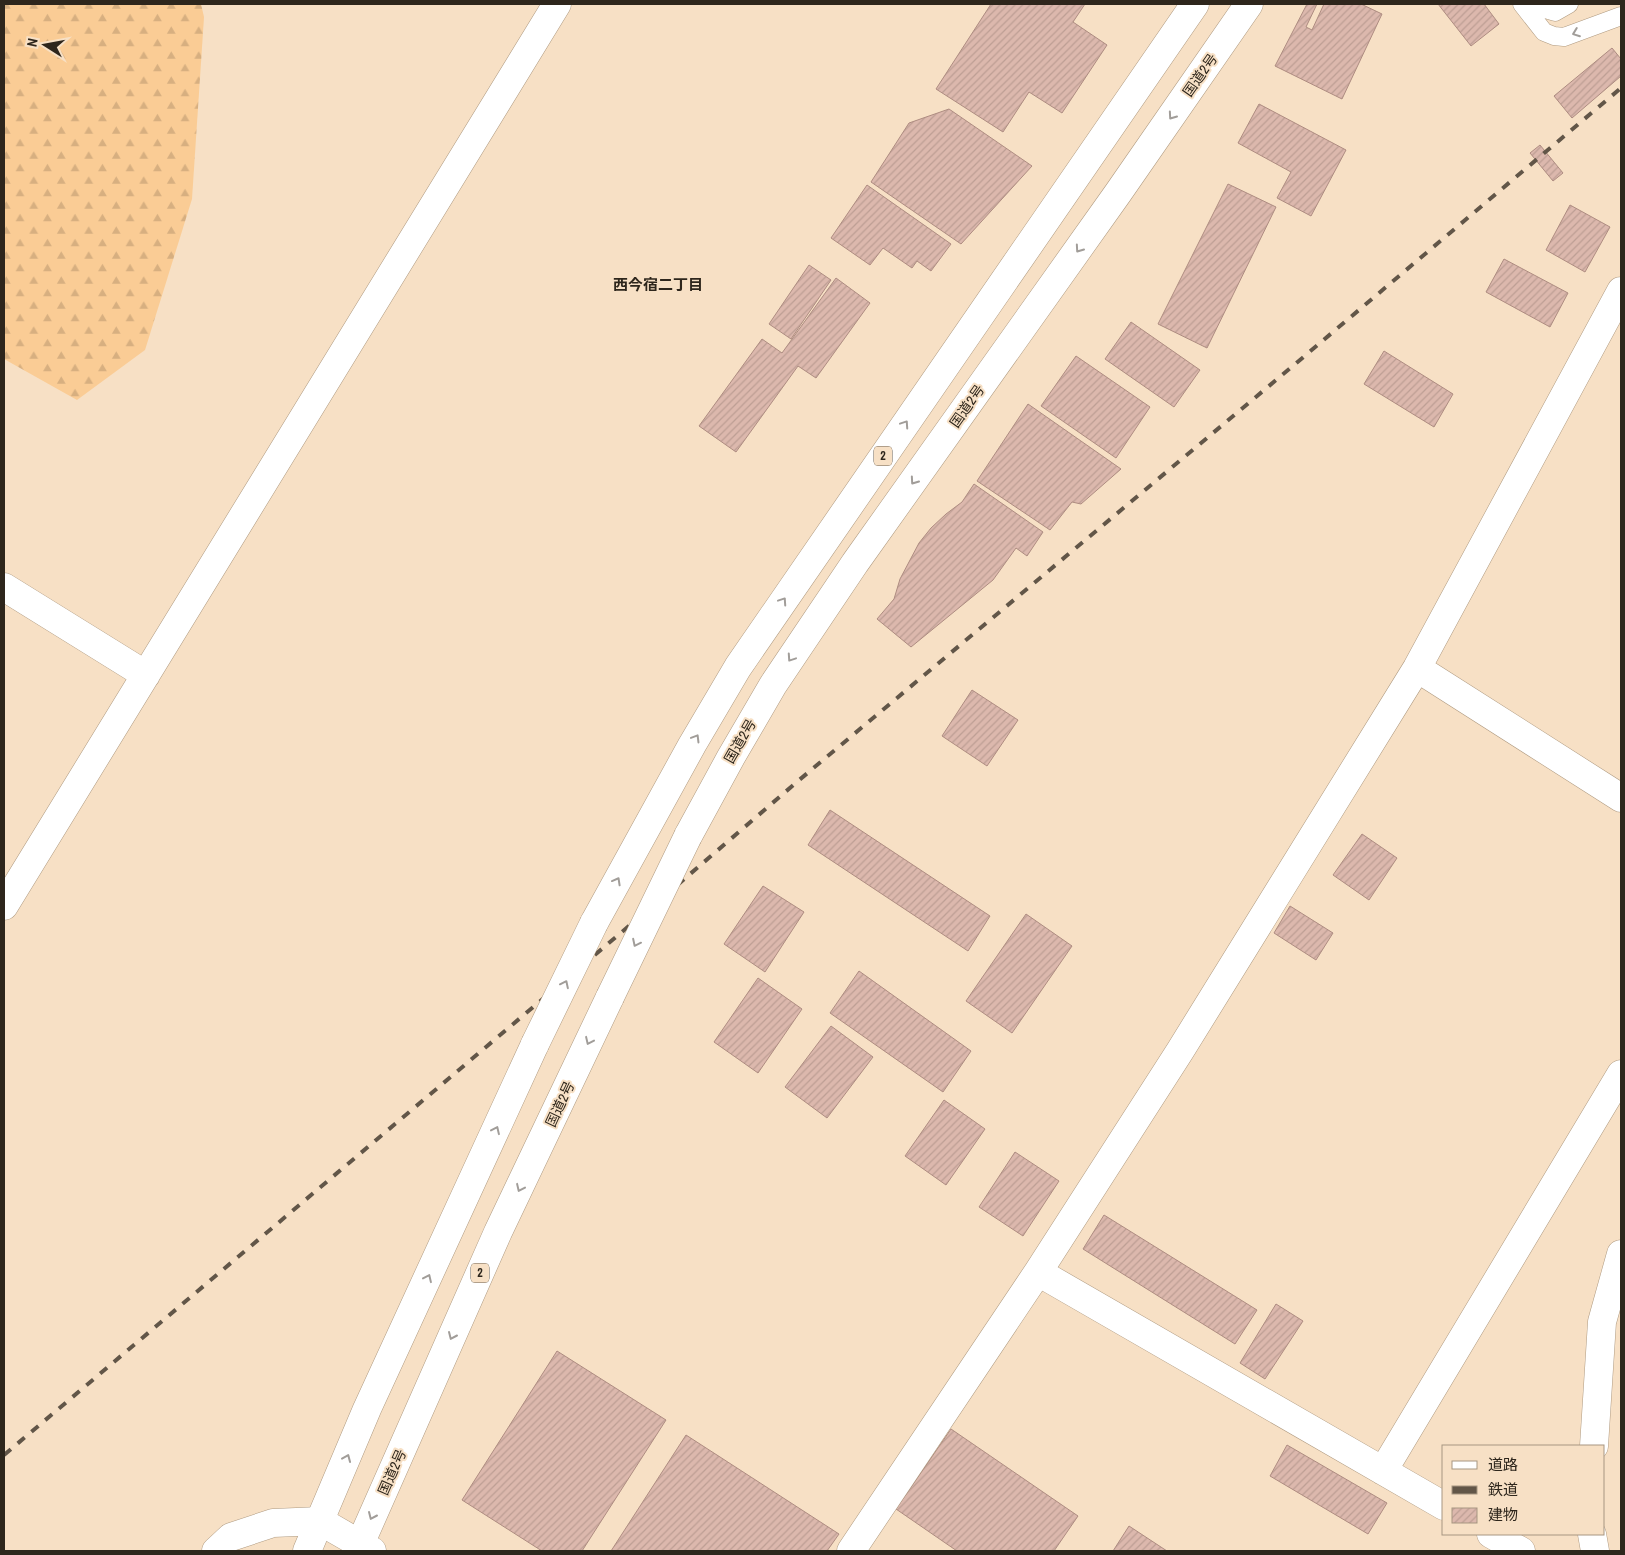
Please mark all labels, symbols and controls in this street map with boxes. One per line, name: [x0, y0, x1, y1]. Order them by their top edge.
north arrow: [20, 20, 70, 70]
one-way arrow: [1572, 27, 1580, 37]
text: N: [23, 37, 42, 48]
street label: 国道2号: [1179, 50, 1221, 100]
one-way arrow: [1169, 110, 1178, 120]
one-way arrow: [1076, 243, 1085, 253]
district label: 西今宿二丁目: [613, 274, 703, 295]
street label: 国道2号: [946, 381, 988, 431]
one-way arrow: [899, 420, 908, 430]
road number: 2: [874, 446, 892, 466]
one-way arrow: [911, 475, 919, 484]
one-way arrow: [777, 598, 786, 607]
one-way arrow: [788, 652, 797, 662]
street label: 国道2号: [720, 716, 760, 766]
one-way arrow: [689, 735, 699, 744]
one-way arrow: [611, 877, 621, 886]
one-way arrow: [632, 938, 643, 947]
one-way arrow: [558, 980, 569, 989]
one-way arrow: [585, 1036, 596, 1045]
street label: 国道2号: [542, 1078, 578, 1130]
one-way arrow: [489, 1126, 500, 1135]
one-way arrow: [515, 1183, 526, 1192]
road number: 2: [471, 1264, 489, 1282]
one-way arrow: [421, 1274, 432, 1283]
one-way arrow: [448, 1331, 459, 1340]
legend: [1442, 1445, 1605, 1535]
street label: 国道2号: [374, 1446, 410, 1498]
one-way arrow: [340, 1454, 351, 1463]
text: 道路: [1488, 1454, 1518, 1475]
text: 鉄道: [1488, 1479, 1518, 1500]
text: 建物: [1488, 1504, 1518, 1525]
one-way arrow: [368, 1511, 379, 1520]

